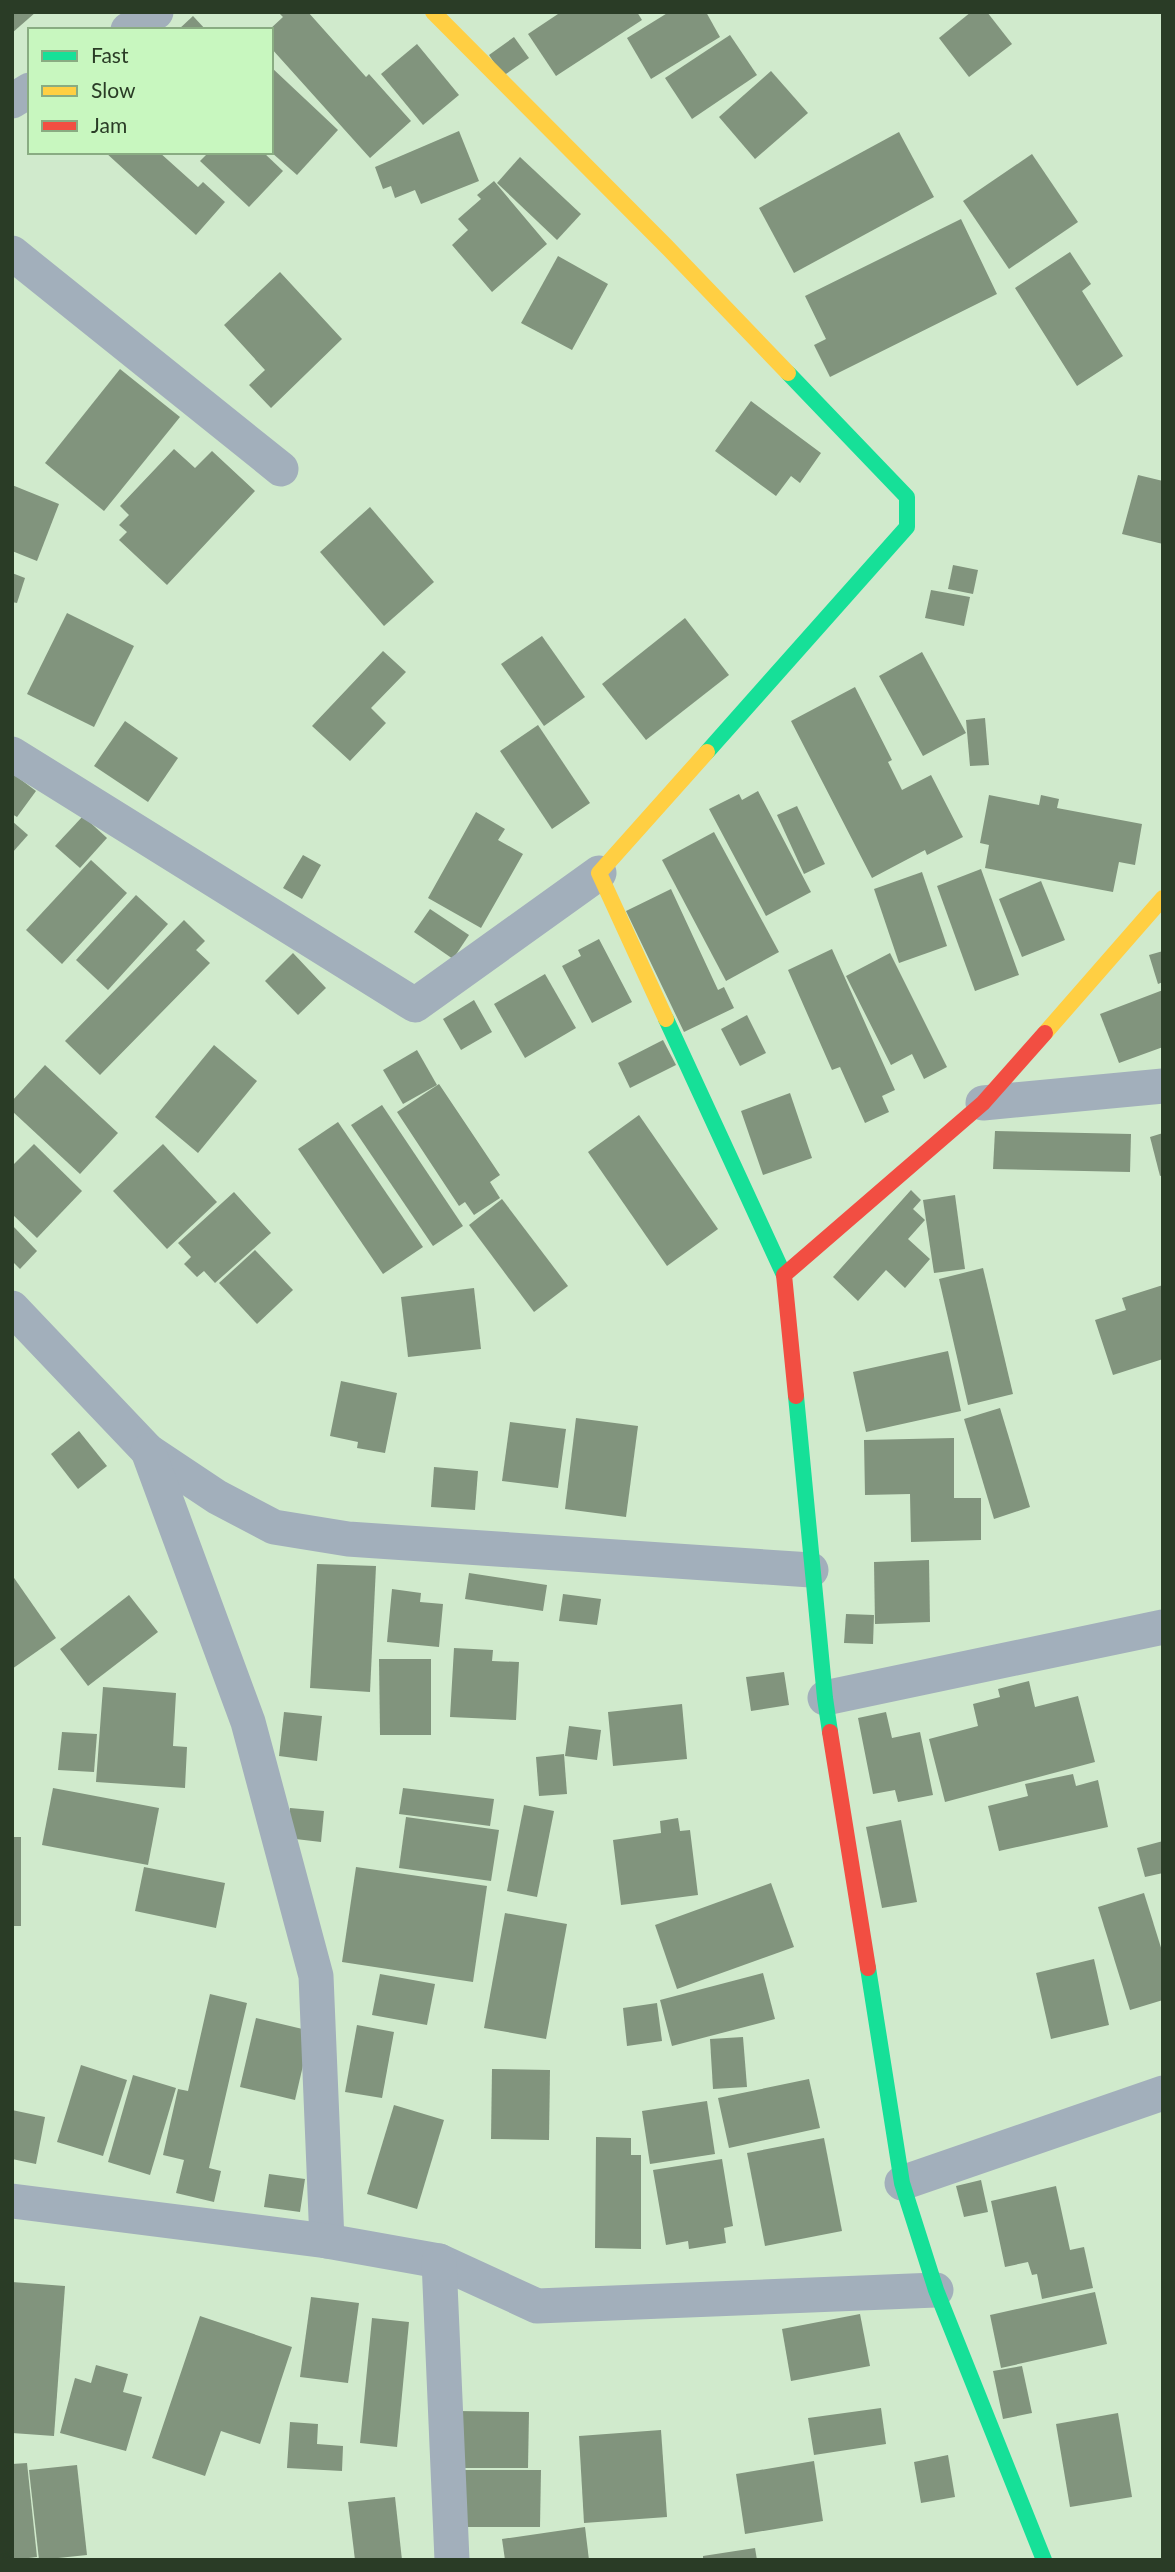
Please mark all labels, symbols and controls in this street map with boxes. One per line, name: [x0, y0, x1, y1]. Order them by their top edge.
legend: [28, 28, 273, 154]
text: Fast: [91, 42, 129, 67]
text: Slow: [91, 77, 136, 102]
text: Jam: [91, 112, 127, 137]

